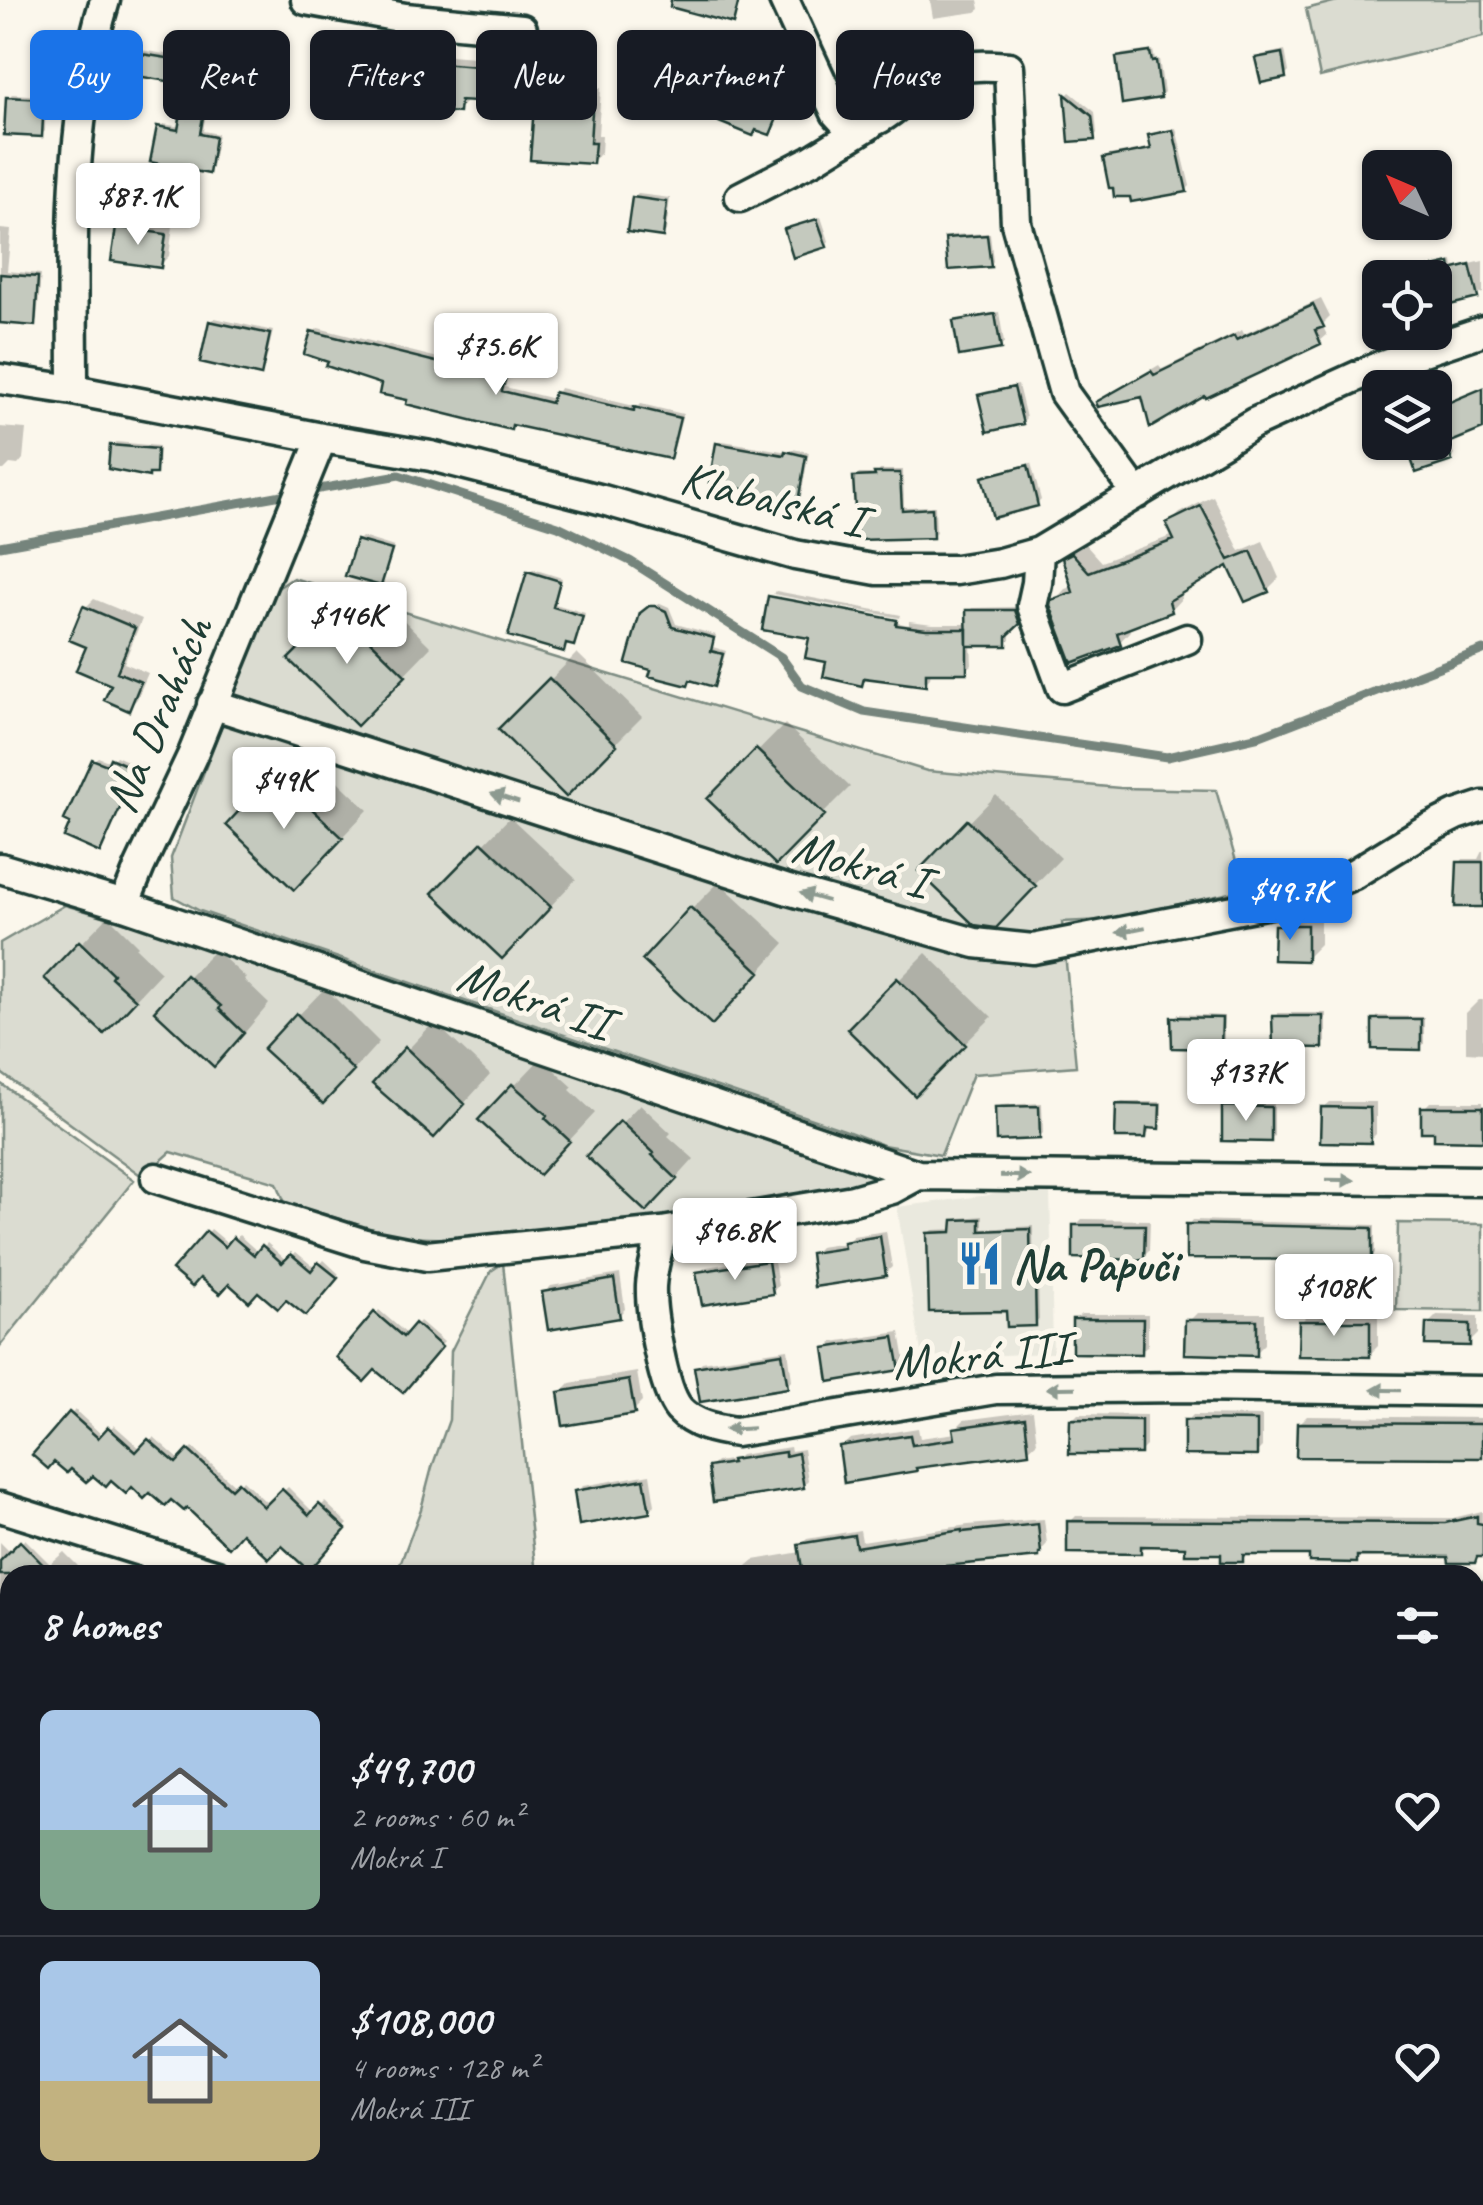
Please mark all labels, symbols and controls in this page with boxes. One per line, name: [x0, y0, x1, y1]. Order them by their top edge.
chip: Buy: [30, 30, 143, 120]
chip: Rent: [163, 30, 290, 120]
chip: Filters: [310, 30, 456, 120]
chip: New: [476, 30, 597, 120]
chip: Apartment: [617, 30, 816, 120]
chip: House: [836, 30, 974, 120]
north arrow: [1362, 150, 1452, 240]
map controls: [1362, 150, 1452, 460]
pin: $87.1K: [57, 163, 219, 248]
text: $87.1K: [98, 175, 178, 216]
button: locate: [1362, 260, 1452, 350]
pin: $75.6K: [415, 313, 577, 398]
text: $75.6K: [456, 325, 536, 366]
button: layers: [1362, 370, 1452, 460]
street label: Klabalská I: [675, 447, 880, 553]
pin: $146K: [277, 582, 417, 667]
text: $146K: [310, 594, 384, 635]
street label: Na Drahách: [90, 605, 227, 821]
pin: $49K: [225, 747, 343, 832]
text: $49K: [254, 759, 314, 800]
one-way arrow: [490, 789, 520, 804]
street label: Mokrá I: [786, 816, 945, 915]
pin: $49.7K: [1209, 858, 1371, 943]
text: $49.7K: [1250, 870, 1330, 911]
one-way arrow: [799, 889, 829, 904]
one-way arrow: [1115, 922, 1146, 938]
street label: Mokrá II: [450, 945, 629, 1056]
pin: $137K: [1176, 1039, 1316, 1124]
text: $137K: [1209, 1051, 1283, 1092]
one-way arrow: [1000, 1168, 1032, 1184]
one-way arrow: [1325, 1172, 1357, 1188]
pin: $96.8K: [654, 1198, 816, 1283]
text: $96.8K: [695, 1210, 775, 1251]
place label: Na Papuči: [1013, 1235, 1183, 1295]
restaurant icon: Na Papuči: [956, 1240, 1004, 1288]
pin: $108K: [1264, 1254, 1404, 1339]
text: $108K: [1297, 1266, 1371, 1307]
street label: Mokrá III: [890, 1317, 1081, 1393]
one-way arrow: [1044, 1381, 1076, 1397]
one-way arrow: [1369, 1382, 1401, 1398]
one-way arrow: [723, 1421, 754, 1437]
icon: filters: [1390, 1598, 1445, 1653]
text: 8 homes: [40, 1599, 159, 1652]
text: $49,700: [350, 1743, 471, 1796]
icon: home: [120, 1750, 240, 1870]
icon: heart: [1390, 1783, 1445, 1838]
text: 2 rooms · 60 m²: [350, 1796, 523, 1837]
text: Mokrá I: [350, 1837, 442, 1878]
text: $108,000: [350, 1994, 491, 2047]
icon: home: [120, 2001, 240, 2121]
icon: heart: [1390, 2034, 1445, 2089]
text: 4 rooms · 128 m²: [350, 2047, 537, 2088]
text: Mokrá III: [350, 2088, 468, 2129]

